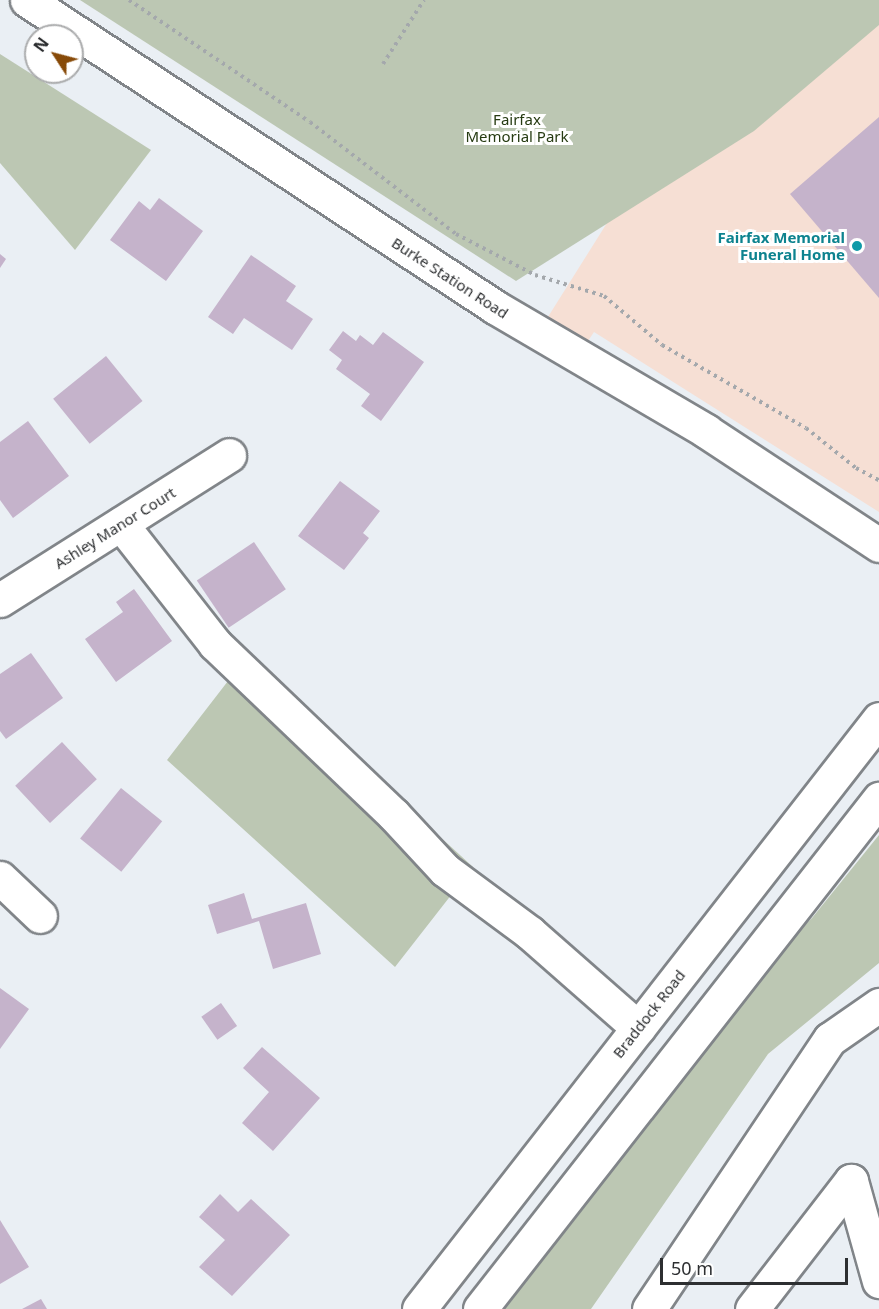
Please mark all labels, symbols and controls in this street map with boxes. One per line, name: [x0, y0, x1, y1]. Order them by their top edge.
north arrow: [24, 24, 84, 84]
text: N: [28, 33, 54, 56]
park label: Fairfax Memorial Park: [465, 110, 569, 145]
place label: Fairfax Memorial Funeral Home: [717, 228, 845, 263]
street label: Burke Station Road: [388, 234, 512, 322]
marker: Fairfax Memorial Funeral Home: [850, 239, 864, 253]
street label: Ashley Manor Court: [51, 483, 179, 573]
street label: Braddock Road: [609, 966, 689, 1062]
scale bar: [663, 1246, 850, 1284]
text: 50 m: [671, 1256, 713, 1280]

